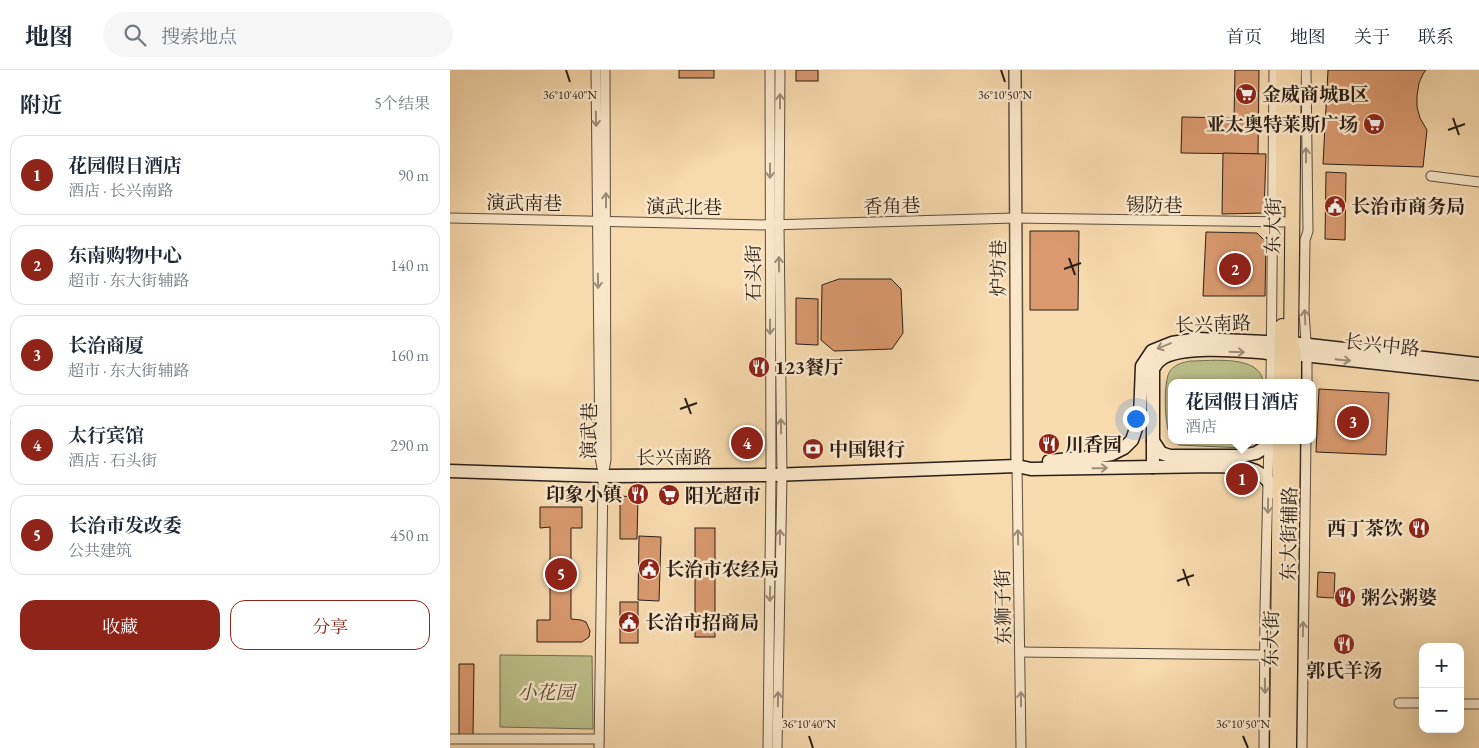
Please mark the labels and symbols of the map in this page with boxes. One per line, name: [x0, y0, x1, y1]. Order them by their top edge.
supermarket icon: 金威商城B区: [1234, 82, 1258, 106]
place label: 金威商城B区: [1262, 82, 1369, 107]
text: 36°10'40"N: [543, 87, 597, 103]
text: 36°10'50"N: [978, 87, 1032, 103]
one-way arrow: [775, 93, 785, 110]
one-way arrow: [591, 110, 601, 126]
place label: 亚太奥特莱斯广场: [1206, 112, 1358, 137]
supermarket icon: 亚太奥特莱斯广场: [1362, 112, 1386, 136]
one-way arrow: [1301, 147, 1311, 163]
one-way arrow: [765, 162, 775, 179]
street label: 演武南巷: [486, 190, 562, 216]
one-way arrow: [601, 192, 611, 208]
street label: 锡防巷: [1125, 192, 1183, 218]
street label: 香角巷: [863, 193, 921, 219]
street label: 演武北巷: [646, 194, 722, 220]
public building icon: 长治市商务局: [1323, 194, 1347, 218]
place label: 长治市商务局: [1351, 194, 1465, 219]
street label: 东大街: [1260, 197, 1286, 255]
street label: 炉坊巷: [986, 239, 1011, 297]
street label: 石头街: [741, 244, 766, 302]
pin: 2: [1219, 250, 1251, 288]
one-way arrow: [774, 256, 784, 272]
one-way arrow: [593, 272, 603, 289]
one-way arrow: [1300, 309, 1309, 325]
street label: 长兴南路: [1175, 310, 1251, 338]
one-way arrow: [765, 318, 775, 334]
street label: 长兴中路: [1343, 329, 1421, 361]
one-way arrow: [1157, 342, 1172, 351]
one-way arrow: [1229, 347, 1245, 356]
restaurant icon: 123餐厅: [747, 355, 771, 379]
place label: 123餐厅: [775, 355, 843, 380]
one-way arrow: [1334, 355, 1350, 364]
street label: 演武巷: [576, 402, 602, 460]
pin: 3: [1337, 403, 1369, 441]
your location: [1123, 406, 1149, 432]
one-way arrow: [776, 418, 786, 434]
pin: 4: [731, 424, 763, 462]
restaurant icon: 川香园: [1037, 432, 1061, 456]
place label: 川香园: [1065, 432, 1122, 457]
bank icon: 中国银行: [801, 437, 825, 461]
place label: 中国银行: [829, 437, 905, 462]
street label: 长兴南路: [636, 445, 712, 470]
pin: 1: [1226, 460, 1258, 498]
one-way arrow: [1092, 463, 1108, 473]
place label: 印象小镇: [546, 482, 622, 507]
restaurant icon: 印象小镇: [626, 482, 650, 506]
supermarket icon: 阳光超市: [657, 483, 681, 507]
place label: 阳光超市: [685, 483, 761, 508]
street label: 东大街辅路: [1276, 486, 1302, 582]
one-way arrow: [1263, 498, 1273, 514]
place label: 西丁茶饮: [1327, 516, 1403, 541]
restaurant icon: 西丁茶饮: [1407, 516, 1431, 540]
one-way arrow: [776, 529, 785, 545]
one-way arrow: [1013, 529, 1023, 546]
pin: 5: [545, 555, 577, 593]
public building icon: 长治市农经局: [637, 557, 661, 581]
place label: 长治市农经局: [665, 557, 779, 582]
street label: 东狮子街: [990, 569, 1016, 645]
restaurant icon: 粥公粥婆: [1333, 585, 1357, 609]
place label: 粥公粥婆: [1361, 585, 1437, 610]
one-way arrow: [765, 586, 775, 602]
public building icon: 长治市招商局: [617, 610, 641, 634]
place label: 长治市招商局: [645, 610, 759, 635]
street label: 东大街: [1258, 610, 1284, 668]
one-way arrow: [1299, 622, 1308, 638]
restaurant icon: 郭氏羊汤: [1332, 632, 1356, 656]
place label: 郭氏羊汤: [1306, 658, 1382, 683]
one-way arrow: [1260, 678, 1270, 694]
park label: 小花园: [517, 680, 577, 705]
one-way arrow: [773, 692, 783, 708]
one-way arrow: [1016, 692, 1026, 708]
text: 36°10'40"N: [782, 716, 836, 732]
text: 36°10'50"N: [1216, 716, 1270, 732]

